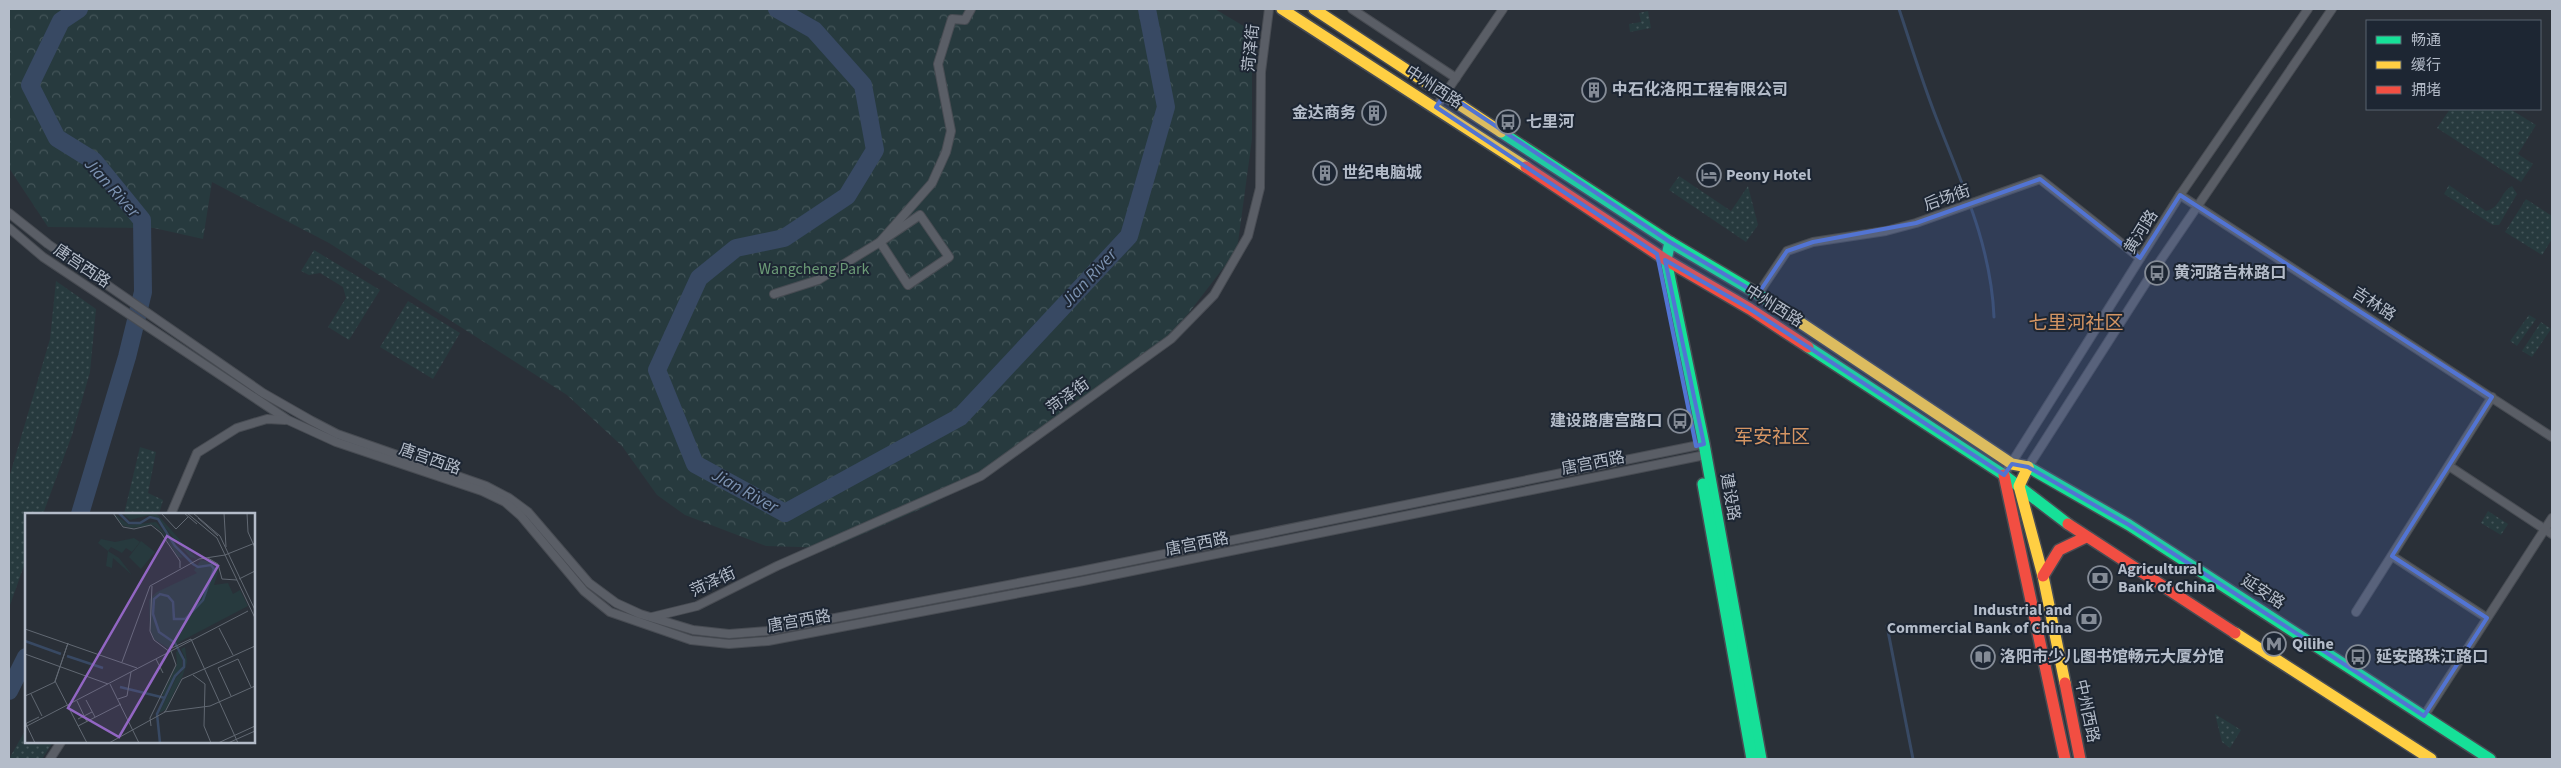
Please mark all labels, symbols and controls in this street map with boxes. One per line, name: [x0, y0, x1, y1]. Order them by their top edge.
legend: [2366, 20, 2541, 110]
street label: 菏泽街: [1238, 23, 1264, 73]
text: 畅通: [2411, 30, 2441, 51]
text: 缓行: [2411, 55, 2441, 76]
street label: 中州西路: [1401, 60, 1467, 114]
building icon: 中石化洛阳工程有限公司: [1581, 77, 1607, 103]
place label: 中石化洛阳工程有限公司: [1612, 79, 1788, 101]
text: 拥堵: [2411, 80, 2441, 101]
building icon: 金达商务: [1361, 100, 1387, 126]
place label: 金达商务: [1292, 102, 1356, 124]
bus stop icon: 七里河: [1495, 109, 1521, 135]
place label: 七里河: [1526, 111, 1574, 133]
water label: Jian River: [78, 152, 146, 224]
building icon: 世纪电脑城: [1312, 160, 1338, 186]
place label: 世纪电脑城: [1342, 162, 1422, 184]
hotel icon: Peony Hotel: [1696, 162, 1722, 188]
place label: Peony Hotel: [1726, 164, 1811, 186]
street label: 后场街: [1921, 180, 1973, 216]
street label: 黄河路: [2119, 206, 2163, 258]
street label: 唐宫西路: [49, 239, 115, 293]
water label: Jian River: [1055, 242, 1123, 314]
park label: Wangcheng Park: [759, 258, 869, 280]
bus stop icon: 黄河路吉林路口: [2144, 260, 2170, 286]
place label: 黄河路吉林路口: [2174, 262, 2286, 284]
street label: 中州西路: [1741, 280, 1807, 332]
street label: 吉林路: [2348, 282, 2400, 326]
district label: 七里河社区: [2028, 310, 2124, 337]
street label: 菏泽街: [1042, 373, 1094, 419]
bus stop icon: 建设路唐宫路口: [1667, 408, 1693, 434]
place label: 建设路唐宫路口: [1550, 410, 1662, 432]
district label: 军安社区: [1734, 424, 1810, 451]
street label: 唐宫西路: [396, 438, 464, 480]
street label: 唐宫西路: [1559, 446, 1627, 480]
water label: Jian River: [706, 462, 783, 520]
street label: 建设路: [1715, 471, 1745, 523]
inset map: [25, 513, 255, 743]
street label: 唐宫西路: [1163, 527, 1231, 561]
place label: Agricultural Bank of China: [2117, 558, 2215, 598]
street label: 菏泽街: [687, 562, 739, 602]
bank icon: Agricultural Bank of China: [2087, 565, 2113, 591]
street label: 延安路: [2237, 570, 2289, 614]
place label: Industrial and Commercial Bank of China: [1887, 599, 2072, 639]
street label: 唐宫西路: [766, 605, 832, 637]
bank icon: Industrial and Commercial Bank of China: [2076, 606, 2102, 632]
metro station icon: Qilihe: [2261, 631, 2287, 657]
place label: Qilihe: [2292, 633, 2334, 655]
library icon: 洛阳市少儿图书馆畅元大厦分馆: [1970, 644, 1996, 670]
bus stop icon: 延安路珠江路口: [2345, 644, 2371, 670]
place label: 洛阳市少儿图书馆畅元大厦分馆: [2000, 646, 2224, 668]
place label: 延安路珠江路口: [2376, 646, 2488, 668]
street label: 中州西路: [2070, 677, 2104, 745]

